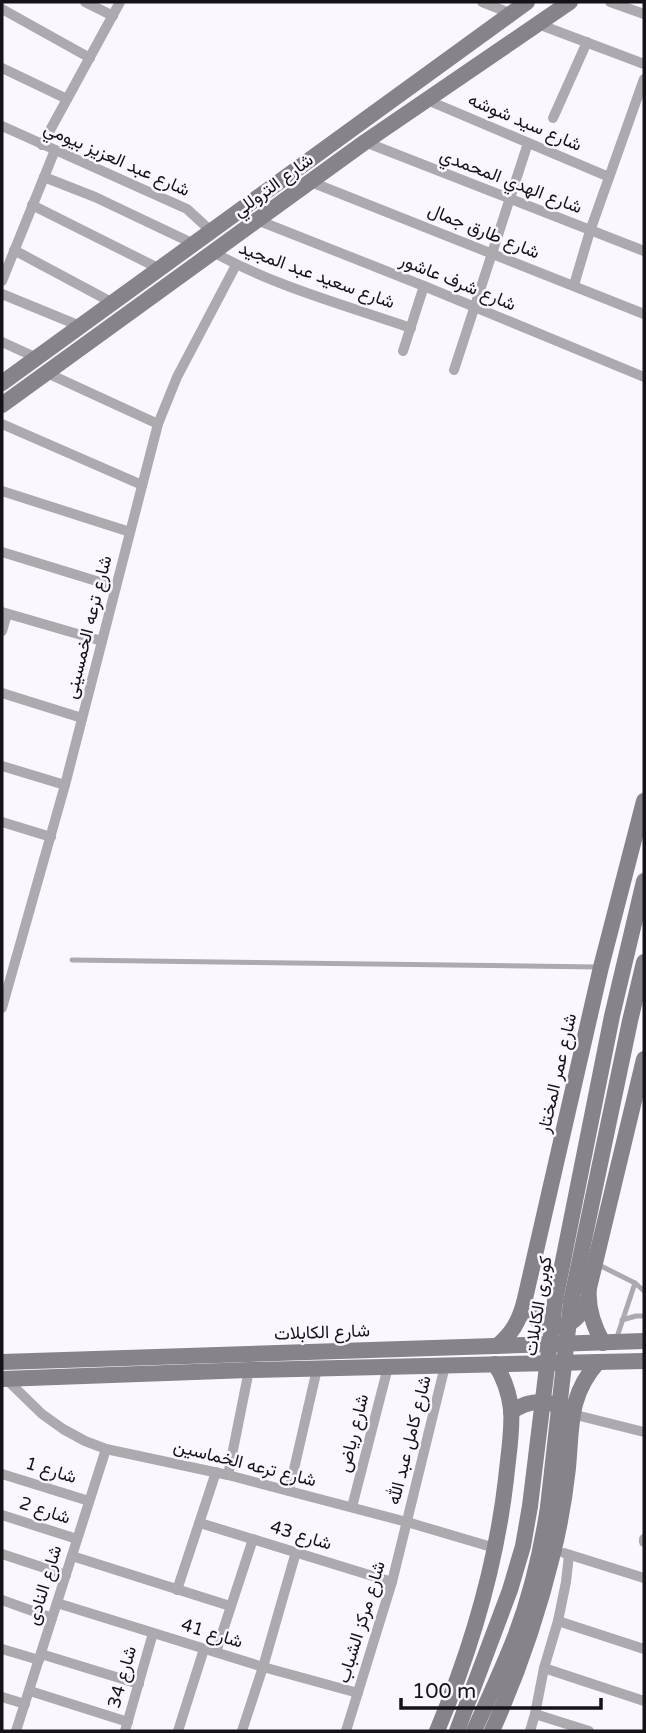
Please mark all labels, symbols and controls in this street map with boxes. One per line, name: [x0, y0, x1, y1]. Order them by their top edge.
street label: شارع سيد شوشه: [464, 88, 585, 157]
street label: شارع عبد العزيز بيومي: [39, 117, 194, 205]
street label: شارع الهدي المحمدي: [435, 144, 585, 222]
street label: شارع التروللي: [229, 148, 320, 225]
street label: شارع طارق جمال: [424, 199, 543, 264]
street label: شارع سعيد عبد المجيد: [236, 237, 398, 314]
street label: شارع شرف عاشور: [395, 248, 519, 316]
street label: شارع ترعه الخمسينى: [60, 553, 117, 701]
street label: شارع عمر المختار: [532, 1011, 582, 1136]
street label: كوبرى الكابلات: [519, 1254, 557, 1358]
street label: شارع الكابلات: [274, 1319, 370, 1346]
street label: شارع كامل عبد الله: [382, 1373, 437, 1507]
street label: شارع رياض: [333, 1392, 374, 1475]
street label: شارع ترعه الخماسين: [171, 1435, 319, 1492]
street label: شارع 1: [23, 1452, 79, 1489]
street label: شارع 2: [16, 1491, 73, 1529]
street label: شارع 43: [267, 1515, 335, 1556]
street label: شارع النادى: [21, 1542, 68, 1628]
street label: شارع مركز الشباب: [332, 1558, 391, 1686]
street label: شارع 41: [178, 1613, 246, 1654]
street label: شارع 34: [103, 1643, 142, 1711]
scale bar: [401, 1666, 600, 1710]
text: 100 m: [412, 1679, 476, 1704]

